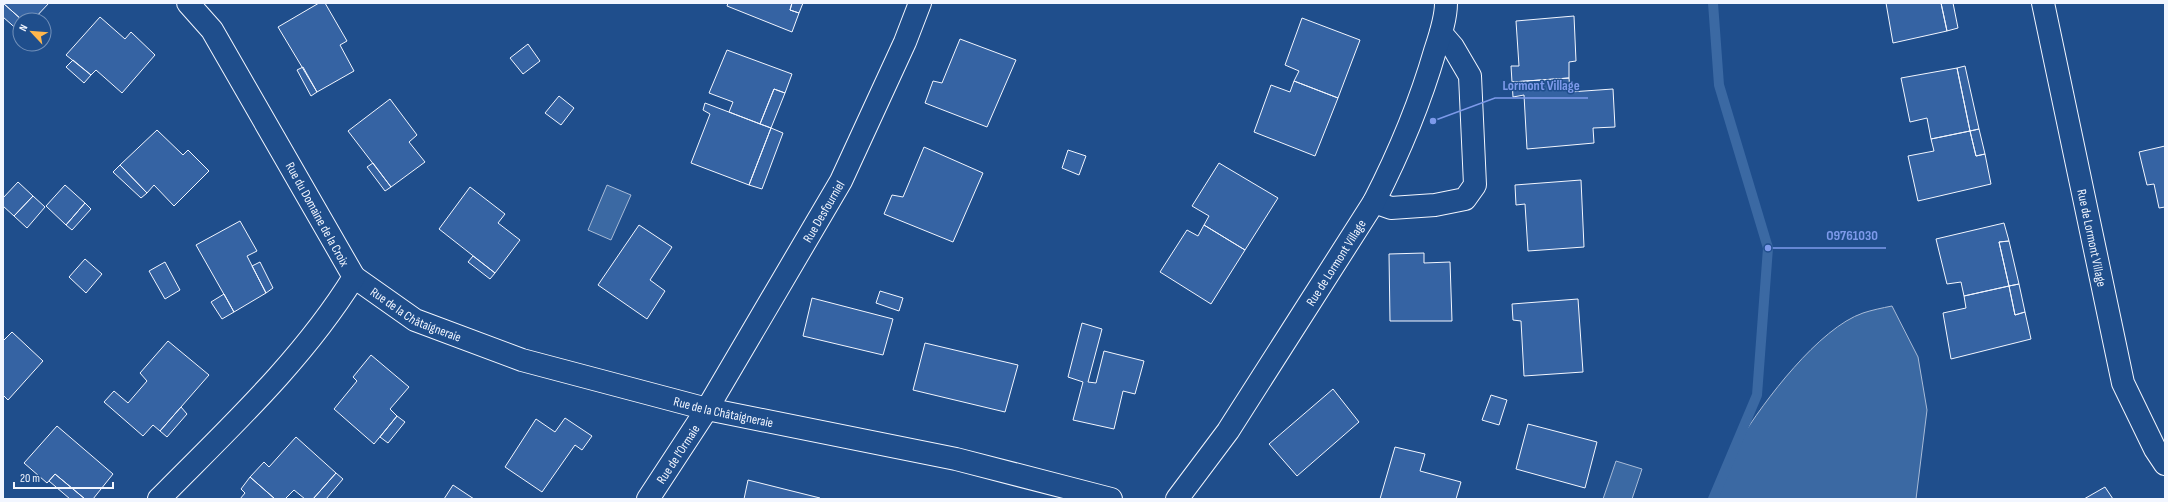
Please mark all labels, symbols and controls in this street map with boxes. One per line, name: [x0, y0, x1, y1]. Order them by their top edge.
north arrow: [12, 12, 52, 52]
text: N: [16, 22, 31, 33]
callout: Lormont Village: [1495, 72, 1588, 98]
text: Lormont Village: [1502, 77, 1580, 94]
street label: Rue du Domaine de la Croix: [282, 160, 352, 270]
street label: Rue Desfourniel: [800, 178, 848, 245]
street label: Rue de Lormont Village: [2073, 188, 2110, 288]
street label: Rue de Lormont Village: [1303, 217, 1370, 309]
callout: O9761030: [1818, 222, 1886, 248]
text: O9761030: [1826, 227, 1878, 244]
street label: Rue de la Châtaigneraie: [367, 284, 463, 346]
street label: Rue de la Châtaigneraie: [672, 394, 775, 431]
street label: Rue de l'Ormaie: [653, 422, 704, 487]
scale bar: [14, 464, 113, 490]
text: 20 m: [20, 471, 40, 486]

